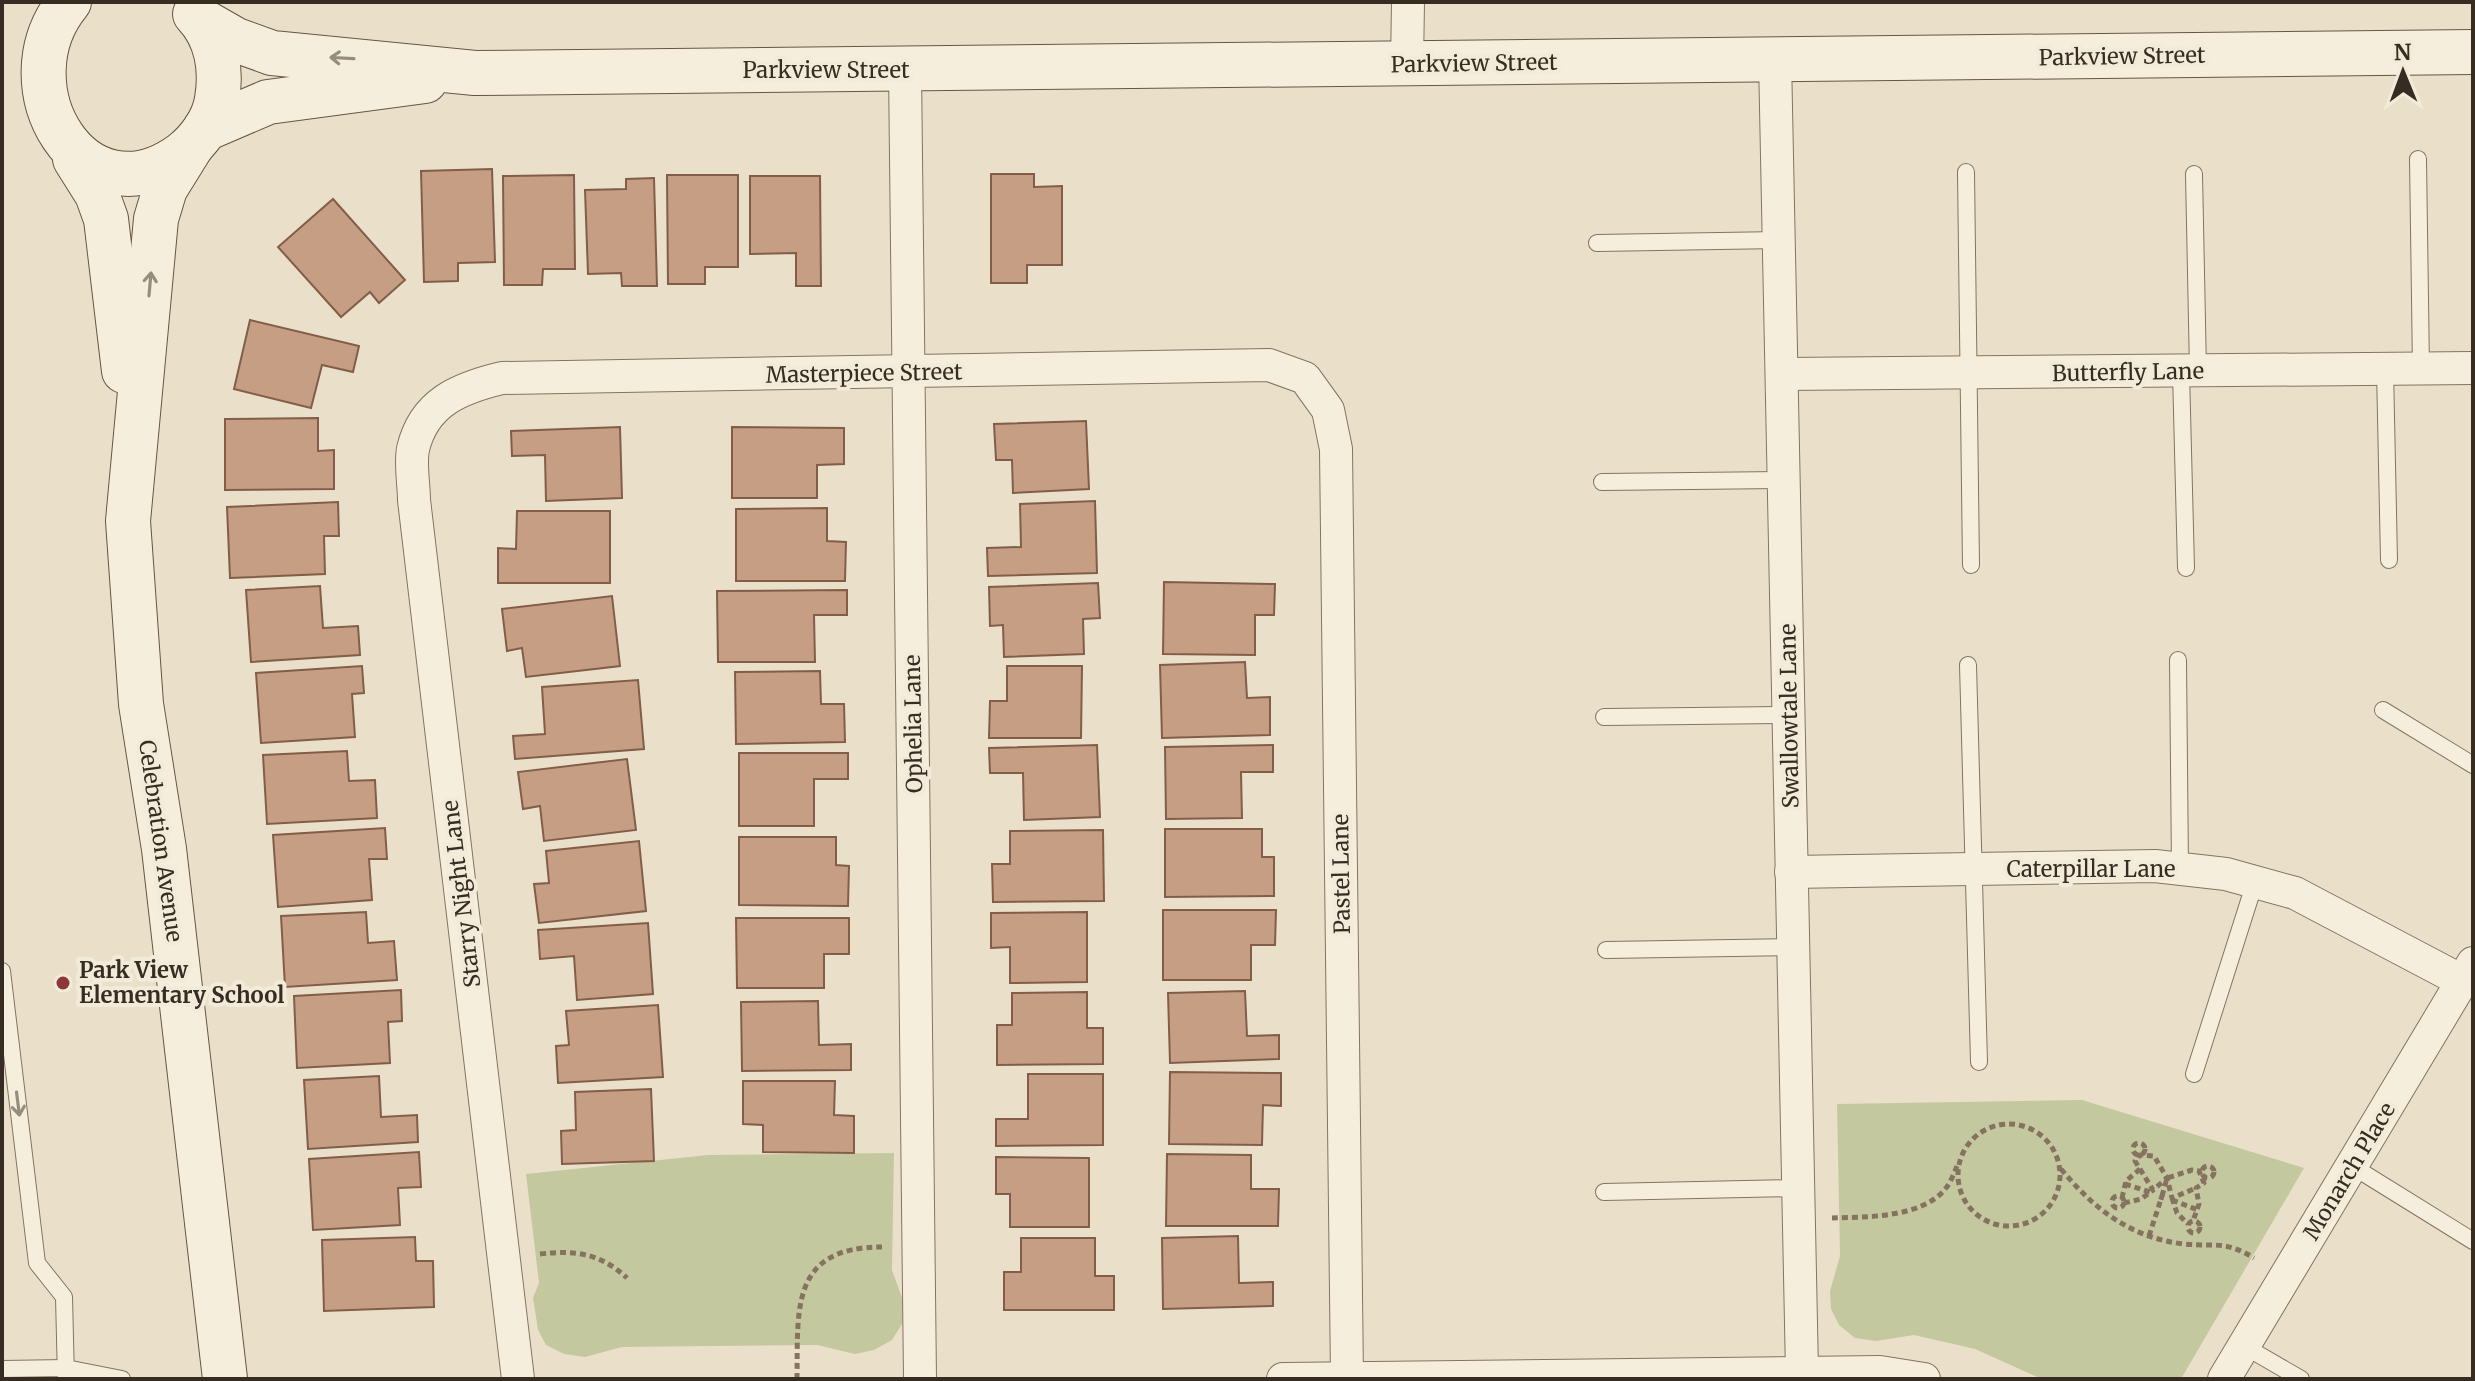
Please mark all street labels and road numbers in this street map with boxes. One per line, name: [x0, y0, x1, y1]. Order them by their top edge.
street label: Parkview Street: [2038, 41, 2206, 71]
street label: Parkview Street: [1390, 48, 1558, 78]
street label: Parkview Street: [743, 56, 910, 84]
street label: Masterpiece Street: [765, 357, 963, 389]
street label: Butterfly Lane: [2052, 357, 2204, 387]
street label: Swallowtale Lane: [1773, 623, 1805, 809]
street label: Ophelia Lane: [898, 655, 928, 793]
street label: Celebration Avenue: [133, 738, 189, 944]
street label: Starry Night Lane: [436, 799, 486, 989]
street label: Pastel Lane: [1326, 814, 1356, 934]
street label: Caterpillar Lane: [2006, 855, 2176, 883]
street label: Monarch Place: [2297, 1097, 2401, 1245]

